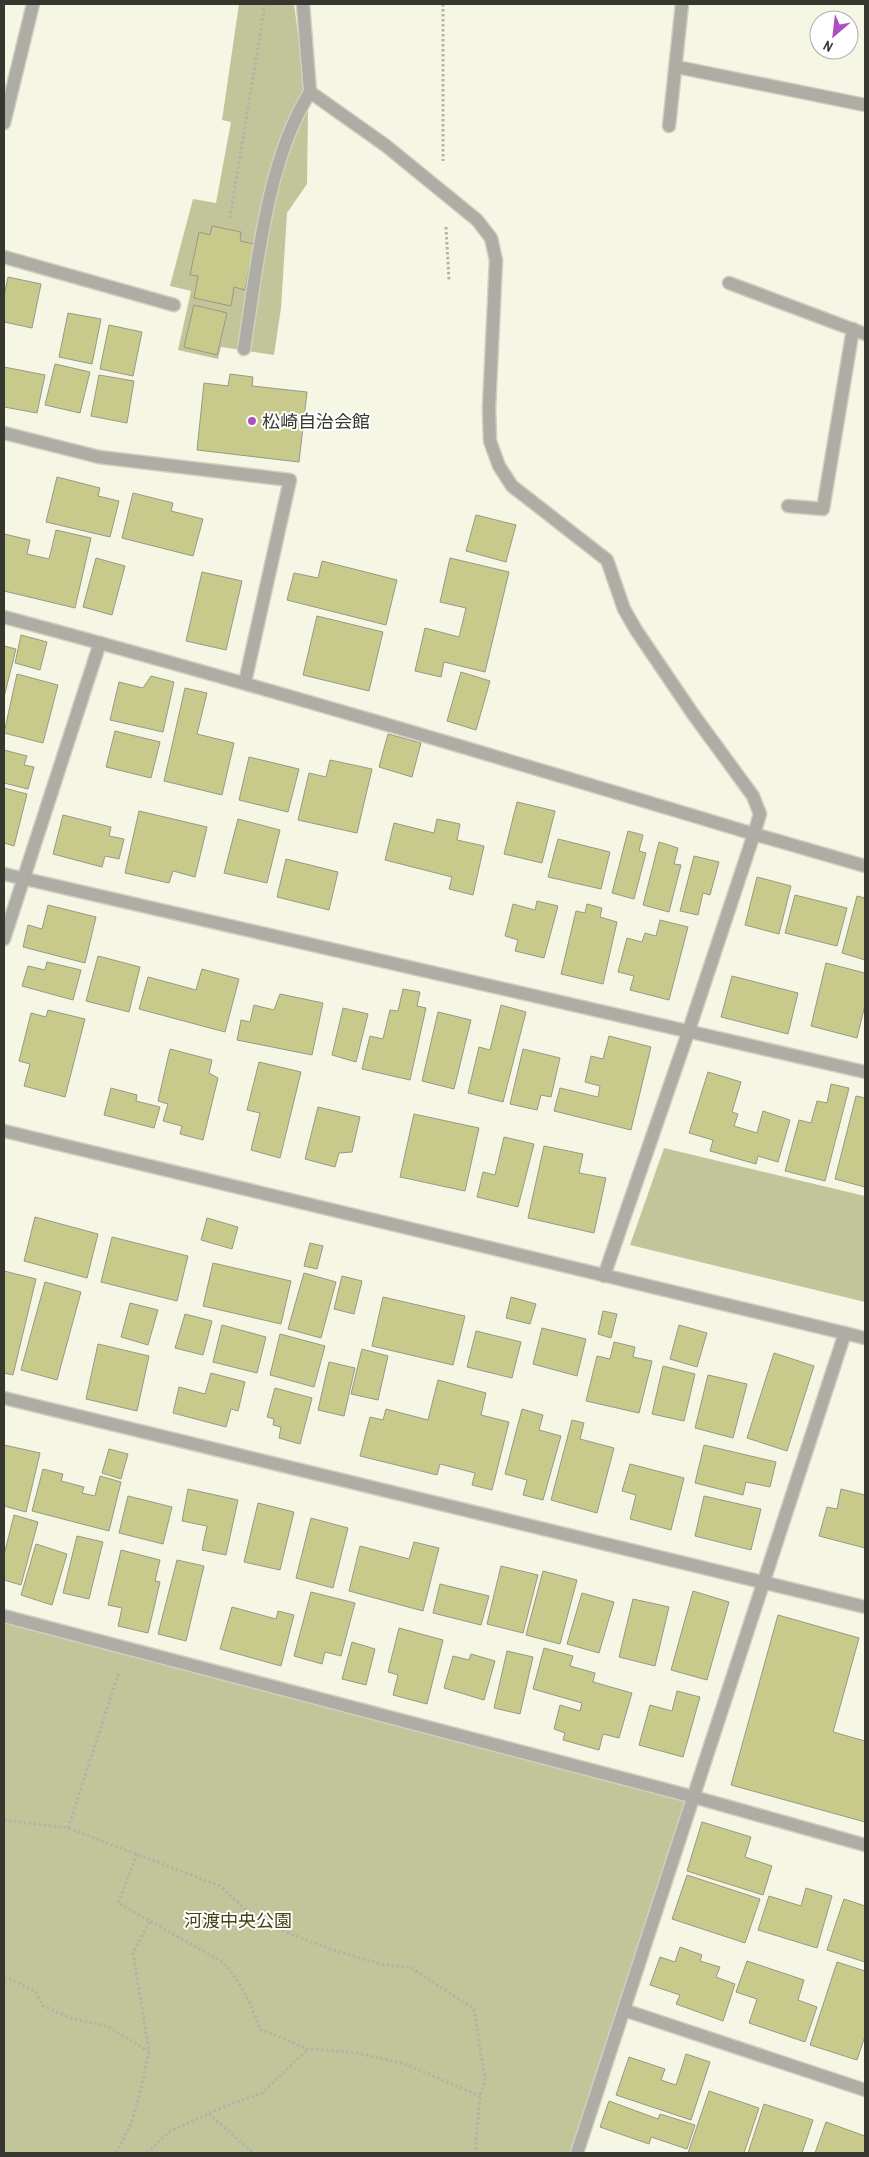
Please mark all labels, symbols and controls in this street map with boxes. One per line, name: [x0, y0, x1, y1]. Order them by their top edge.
north arrow: [809, 10, 859, 60]
text: N: [820, 37, 836, 56]
place label: 松崎自治会館: [262, 409, 370, 434]
marker: 松崎自治会館: [246, 415, 258, 427]
park label: 河渡中央公園: [184, 1908, 292, 1933]

